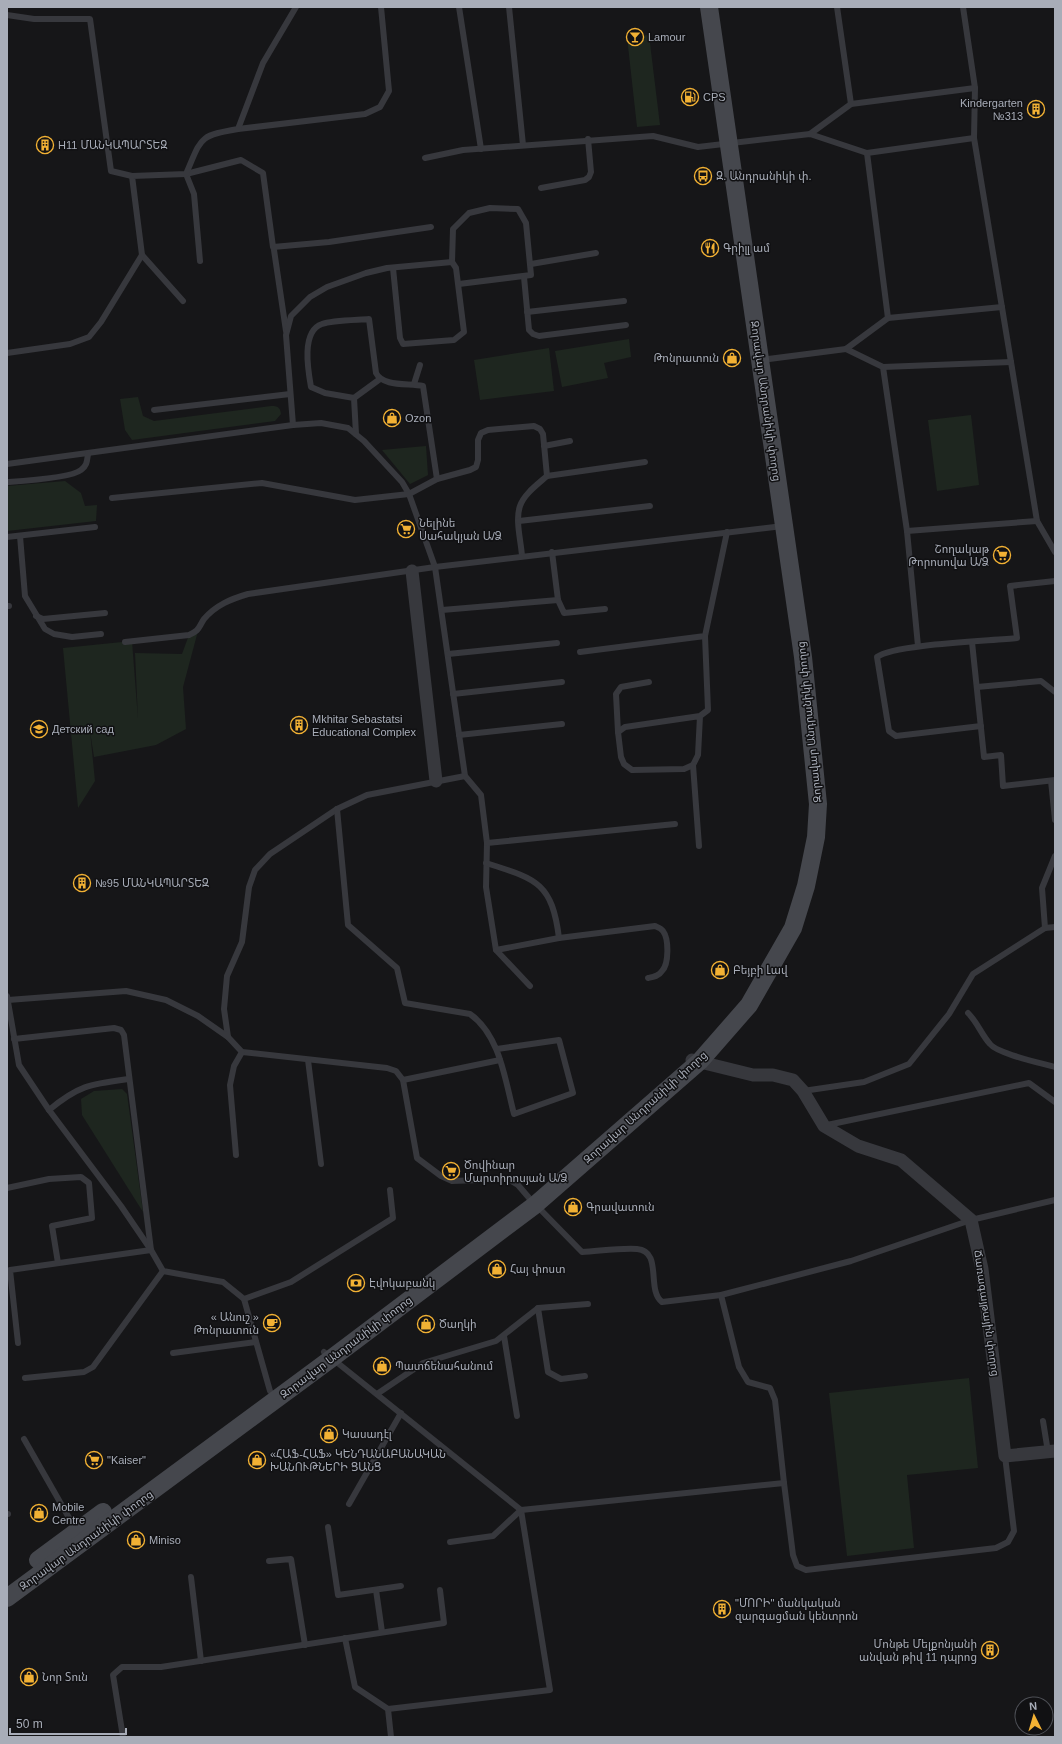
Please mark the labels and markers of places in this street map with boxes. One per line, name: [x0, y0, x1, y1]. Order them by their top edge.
bar icon: Lamour: [625, 27, 645, 47]
place label: Lamour: [648, 31, 686, 43]
fuel station icon: CPS: [680, 87, 700, 107]
place label: CPS: [703, 91, 726, 103]
place label: Kindergarten №313: [960, 97, 1023, 122]
building icon: Kindergarten №313: [1026, 99, 1046, 119]
building icon: H11 ՄԱՆԿԱՊԱՐՏԵԶ: [35, 135, 55, 155]
place label: H11 ՄԱՆԿԱՊԱՐՏԵԶ: [58, 139, 168, 151]
bus stop icon: Զ. Անդրանիկի փ.: [693, 166, 713, 186]
place label: Զ. Անդրանիկի փ.: [716, 170, 812, 183]
restaurant icon: Գրիլլ ամ: [700, 238, 720, 258]
place label: Գրիլլ ամ: [723, 242, 770, 255]
shop icon: Թոնրատուն: [722, 348, 742, 368]
place label: Թոնրատուն: [653, 352, 719, 365]
shop icon: Ozon: [382, 408, 402, 428]
place label: Ozon: [405, 412, 431, 424]
place label: Նելինե Սահակյան Ա/Ձ: [419, 517, 502, 543]
supermarket icon: Նելինե Սահակյան Ա/Ձ: [396, 519, 416, 539]
place label: Շողակաթ Թորոսովա Ա/Ձ: [908, 543, 990, 569]
supermarket icon: Շողակաթ Թորոսովա Ա/Ձ: [992, 545, 1012, 565]
place label: Mkhitar Sebastatsi Educational Complex: [312, 713, 416, 738]
building icon: Mkhitar Sebastatsi Educational Complex: [289, 715, 309, 735]
school or university icon: Детский сад: [29, 719, 49, 739]
place label: Детский сад: [52, 723, 114, 735]
building icon: №95 ՄԱՆԿԱՊԱՐՏԵԶ: [72, 873, 92, 893]
place label: №95 ՄԱՆԿԱՊԱՐՏԵԶ: [95, 877, 209, 889]
shop icon: Բեյբի Լավ: [710, 960, 730, 980]
place label: Բեյբի Լավ: [733, 964, 788, 977]
place label: Ծովինար Մարտիրոսյան Ա/Ձ: [464, 1159, 568, 1185]
supermarket icon: Ծովինար Մարտիրոսյան Ա/Ձ: [441, 1161, 461, 1181]
shop icon: Գրավատուն: [563, 1197, 583, 1217]
place label: Գրավատուն: [586, 1201, 655, 1214]
shop icon: Հայ փոստ: [487, 1259, 507, 1279]
place label: Հայ փոստ: [510, 1263, 565, 1276]
bank icon: Էվոկաբանկ: [346, 1273, 366, 1293]
place label: Էվոկաբանկ: [369, 1277, 435, 1290]
place label: « Անուշ » Թոնրատուն: [193, 1311, 259, 1337]
cafe icon: « Անուշ » Թոնրատուն: [262, 1313, 282, 1333]
shop icon: Ծաղկի: [416, 1314, 436, 1334]
place label: Ծաղկի: [439, 1318, 477, 1331]
shop icon: Պատճենահանում: [372, 1356, 392, 1376]
place label: Պատճենահանում: [395, 1360, 494, 1372]
shop icon: Կասադէլ: [319, 1424, 339, 1444]
place label: Կասադէլ: [342, 1428, 393, 1441]
place label: «ՀԱՖ-ՀԱՖ» ԿԵՆԴԱՆԱԲԱՆԱԿԱՆ ԽԱՆՈՒԹՆԵՐԻ ՑԱՆՑ: [270, 1448, 446, 1473]
supermarket icon: "Kaiser": [84, 1450, 104, 1470]
shop icon: «ՀԱՖ-ՀԱՖ» ԿԵՆԴԱՆԱԲԱՆԱԿԱՆ ԽԱՆՈՒԹՆԵՐԻ ՑԱՆՑ: [247, 1450, 267, 1470]
place label: "Kaiser": [107, 1454, 146, 1466]
place label: Mobile Centre: [52, 1501, 85, 1526]
shop icon: Mobile Centre: [29, 1503, 49, 1523]
shop icon: Miniso: [126, 1530, 146, 1550]
place label: Miniso: [149, 1534, 181, 1546]
place label: "ՄՈՐԻ" մանկական զարգացման կենտրոն: [735, 1597, 858, 1623]
building icon: "ՄՈՐԻ" մանկական զարգացման կենտրոն: [712, 1599, 732, 1619]
place label: Մոնթե Մելքոնյանի անվան թիվ 11 դպրոց: [859, 1638, 977, 1664]
building icon: Մոնթե Մելքոնյանի անվան թիվ 11 դպրոց: [980, 1640, 1000, 1660]
shop icon: Նոր Տուն: [19, 1667, 39, 1687]
place label: Նոր Տուն: [42, 1671, 88, 1684]

